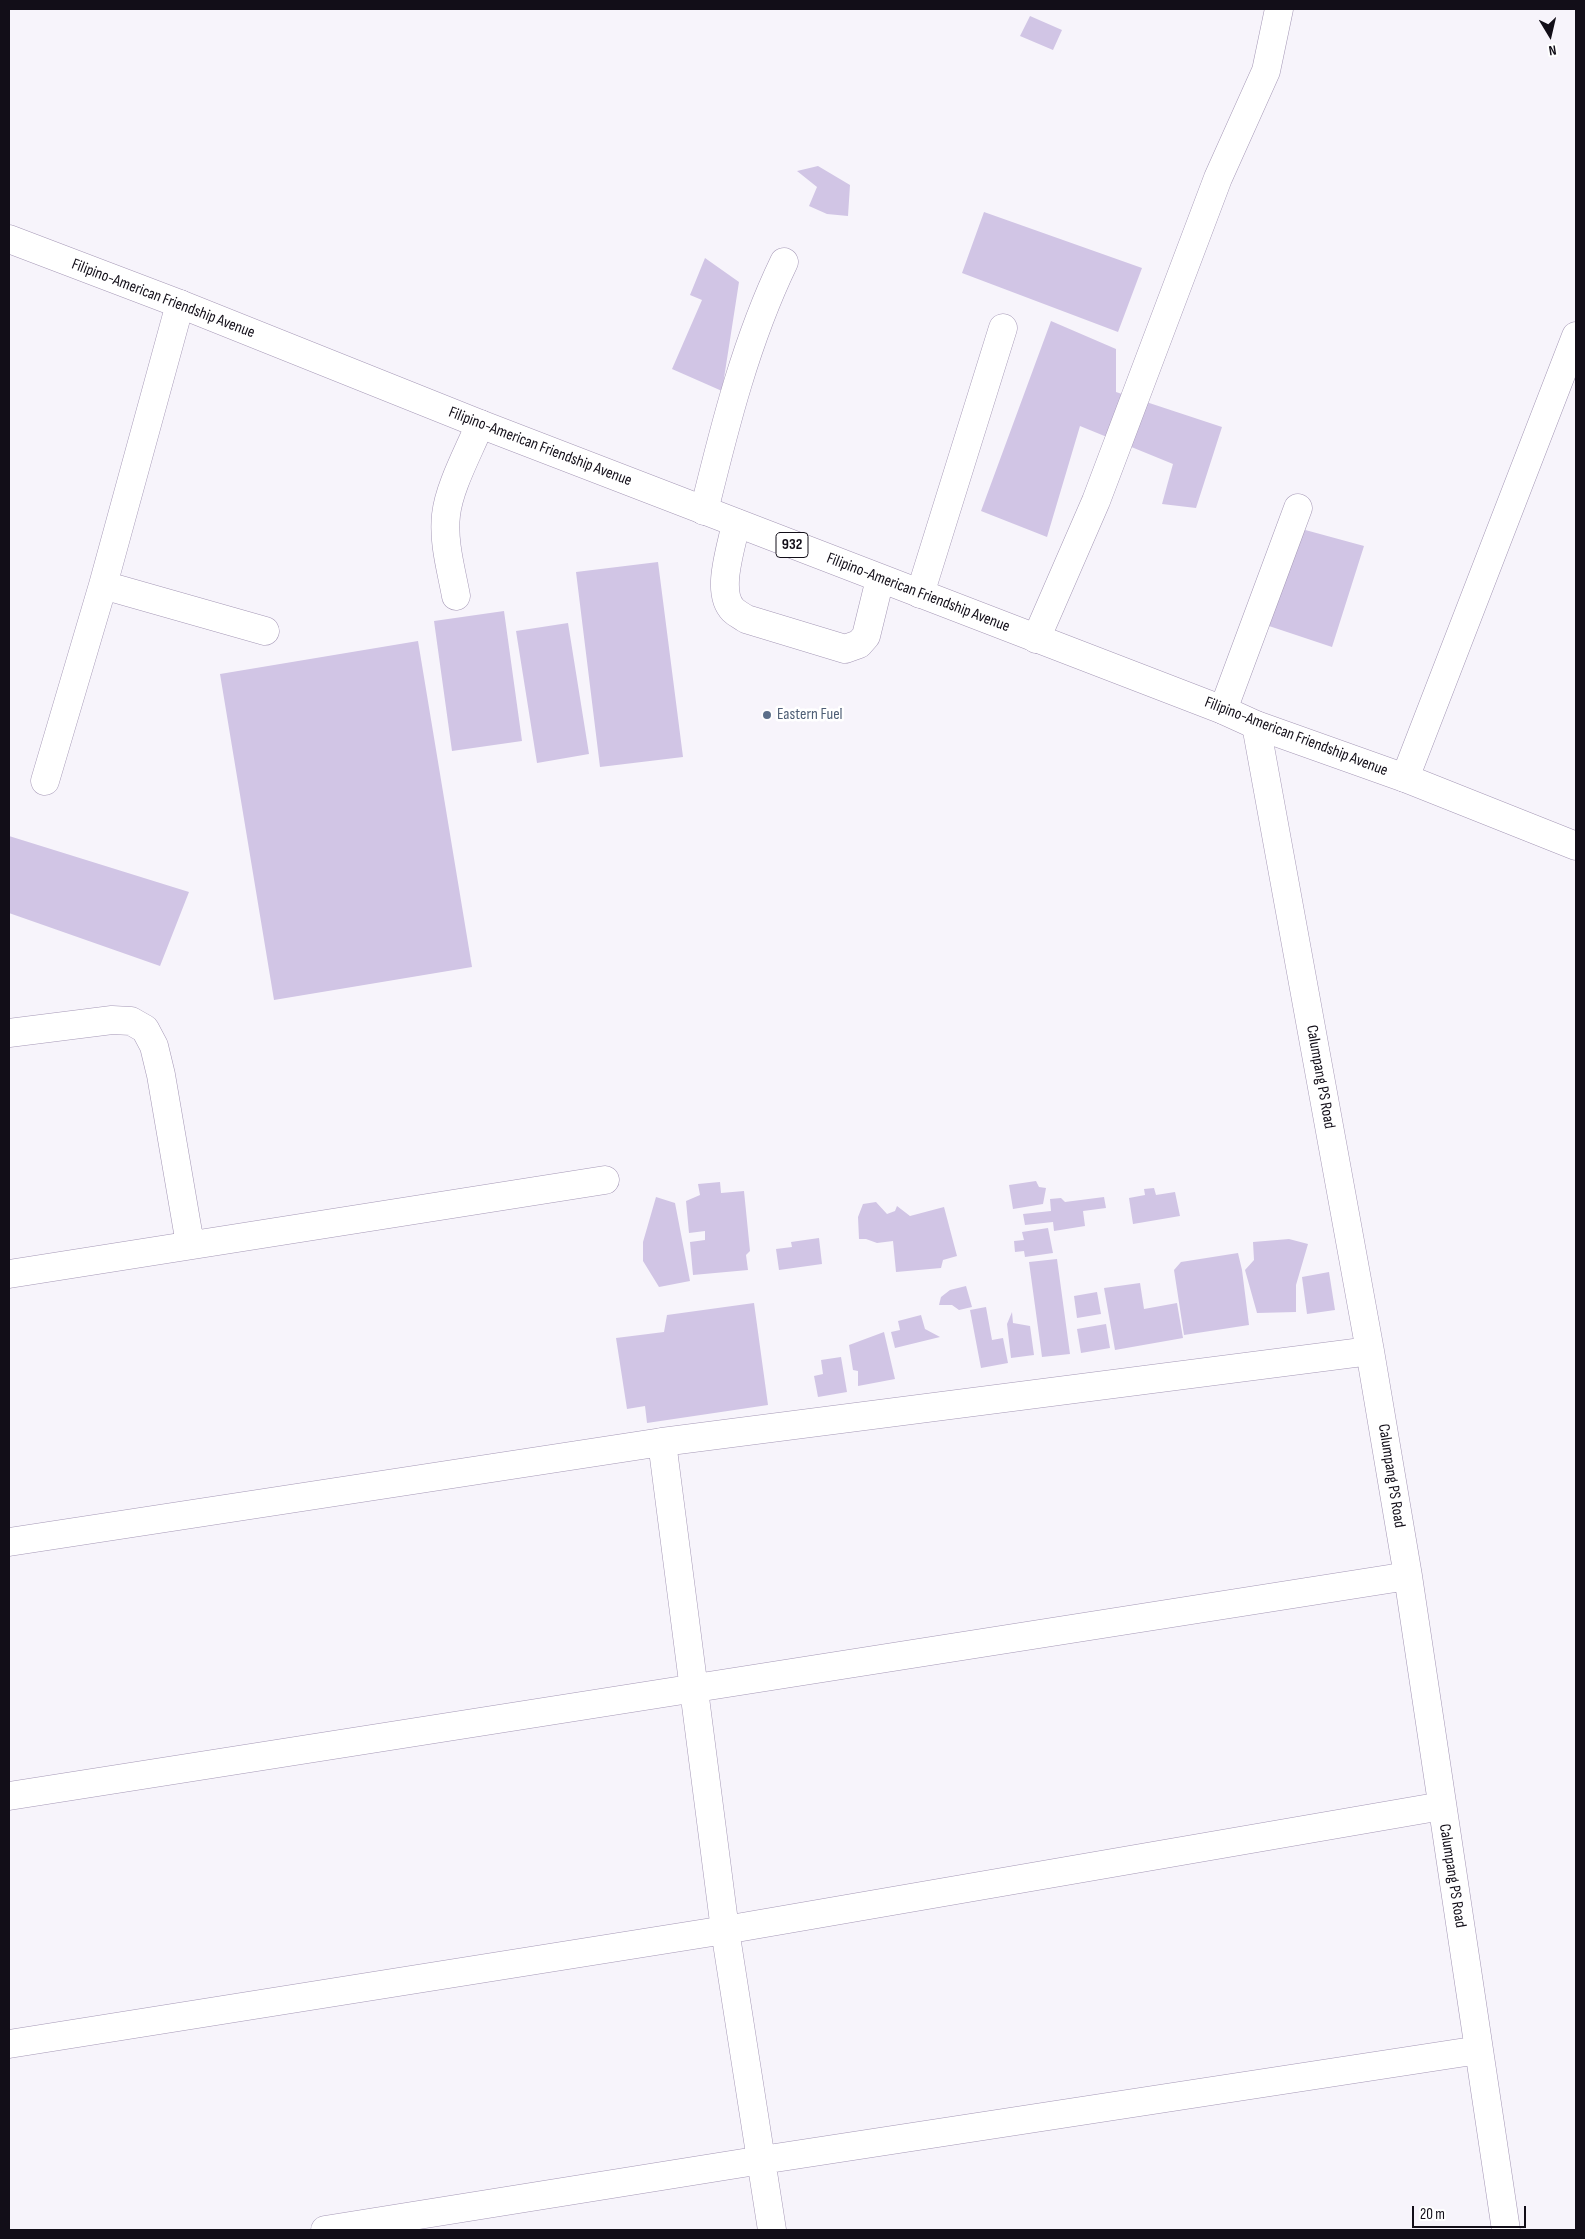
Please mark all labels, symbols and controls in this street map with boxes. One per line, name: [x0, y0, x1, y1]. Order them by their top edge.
north arrow: [1525, 10, 1575, 60]
text: N: [1547, 41, 1557, 59]
street label: Filipino-American Friendship Avenue: [69, 255, 257, 343]
street label: Filipino-American Friendship Avenue: [446, 403, 634, 491]
road number: 932: [776, 532, 808, 558]
street label: Filipino-American Friendship Avenue: [824, 549, 1012, 637]
street label: Filipino-American Friendship Avenue: [1202, 693, 1390, 781]
place label: Eastern Fuel: [777, 705, 843, 725]
marker: Eastern Fuel: [761, 709, 773, 721]
street label: Calumpang PS Road: [1301, 1024, 1339, 1130]
street label: Calumpang PS Road: [1373, 1423, 1409, 1529]
street label: Calumpang PS Road: [1434, 1823, 1470, 1929]
scale bar: [1415, 2196, 1529, 2228]
text: 20 m: [1420, 2205, 1445, 2224]

